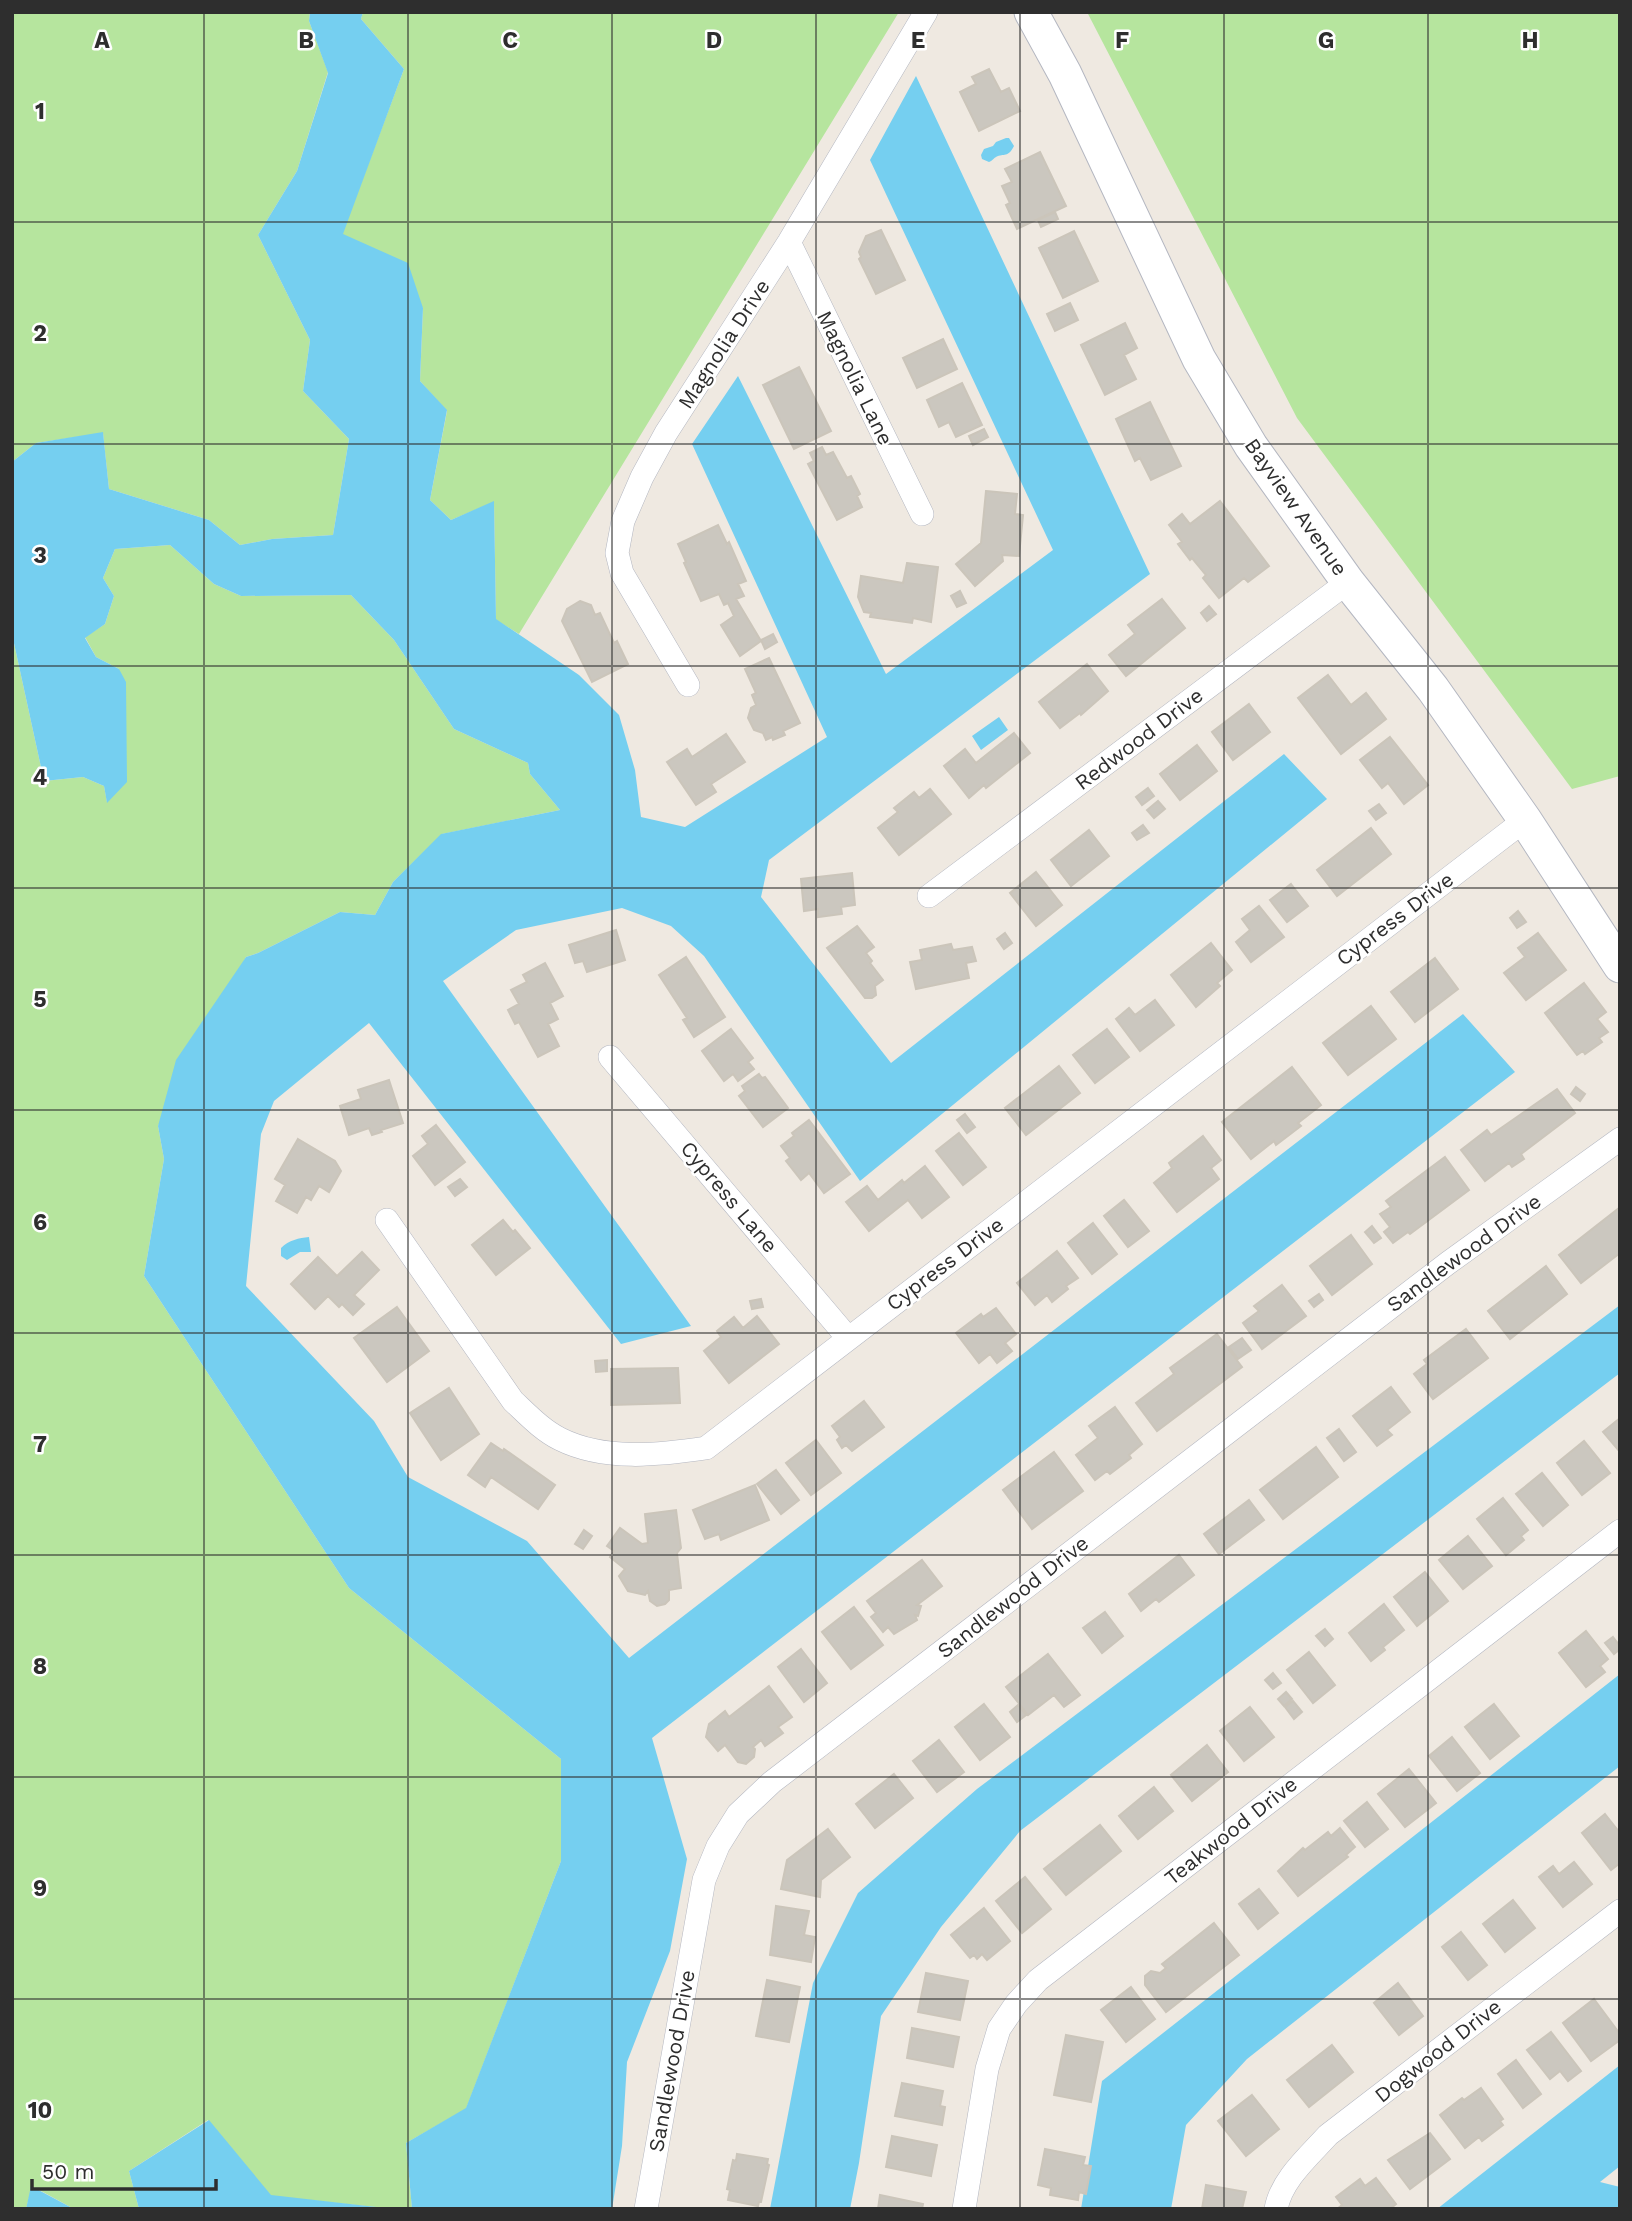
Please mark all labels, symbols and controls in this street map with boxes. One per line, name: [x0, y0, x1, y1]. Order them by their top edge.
text: A: [94, 27, 110, 54]
text: B: [298, 27, 314, 54]
text: C: [502, 27, 518, 54]
text: D: [706, 27, 722, 54]
text: E: [911, 27, 925, 54]
text: F: [1115, 27, 1129, 54]
text: G: [1318, 27, 1334, 54]
text: H: [1521, 27, 1539, 54]
text: 1: [35, 98, 45, 125]
street label: Magnolia Drive: [672, 274, 775, 413]
street label: Magnolia Lane: [812, 306, 899, 449]
text: 2: [33, 320, 47, 347]
street label: Bayview Avenue: [1240, 433, 1353, 580]
text: 3: [33, 542, 47, 569]
street label: Redwood Drive: [1070, 682, 1208, 795]
text: 4: [33, 764, 48, 791]
street label: Cypress Drive: [1331, 866, 1458, 971]
text: 5: [33, 986, 47, 1013]
street label: Cypress Lane: [676, 1136, 783, 1257]
street label: Sandlewood Drive: [1382, 1188, 1546, 1317]
text: 6: [33, 1209, 47, 1236]
street label: Cypress Drive: [881, 1211, 1008, 1316]
text: 7: [33, 1431, 47, 1458]
street label: Sandlewood Drive: [932, 1530, 1093, 1663]
text: 8: [33, 1653, 47, 1680]
street label: Teakwood Drive: [1159, 1771, 1302, 1890]
text: 9: [33, 1875, 47, 1902]
street label: Sandlewood Drive: [643, 1968, 700, 2154]
street label: Dogwood Drive: [1369, 1993, 1506, 2108]
text: 10: [28, 2097, 52, 2124]
scale bar: [32, 2148, 215, 2192]
text: 50 m: [42, 2159, 94, 2184]

